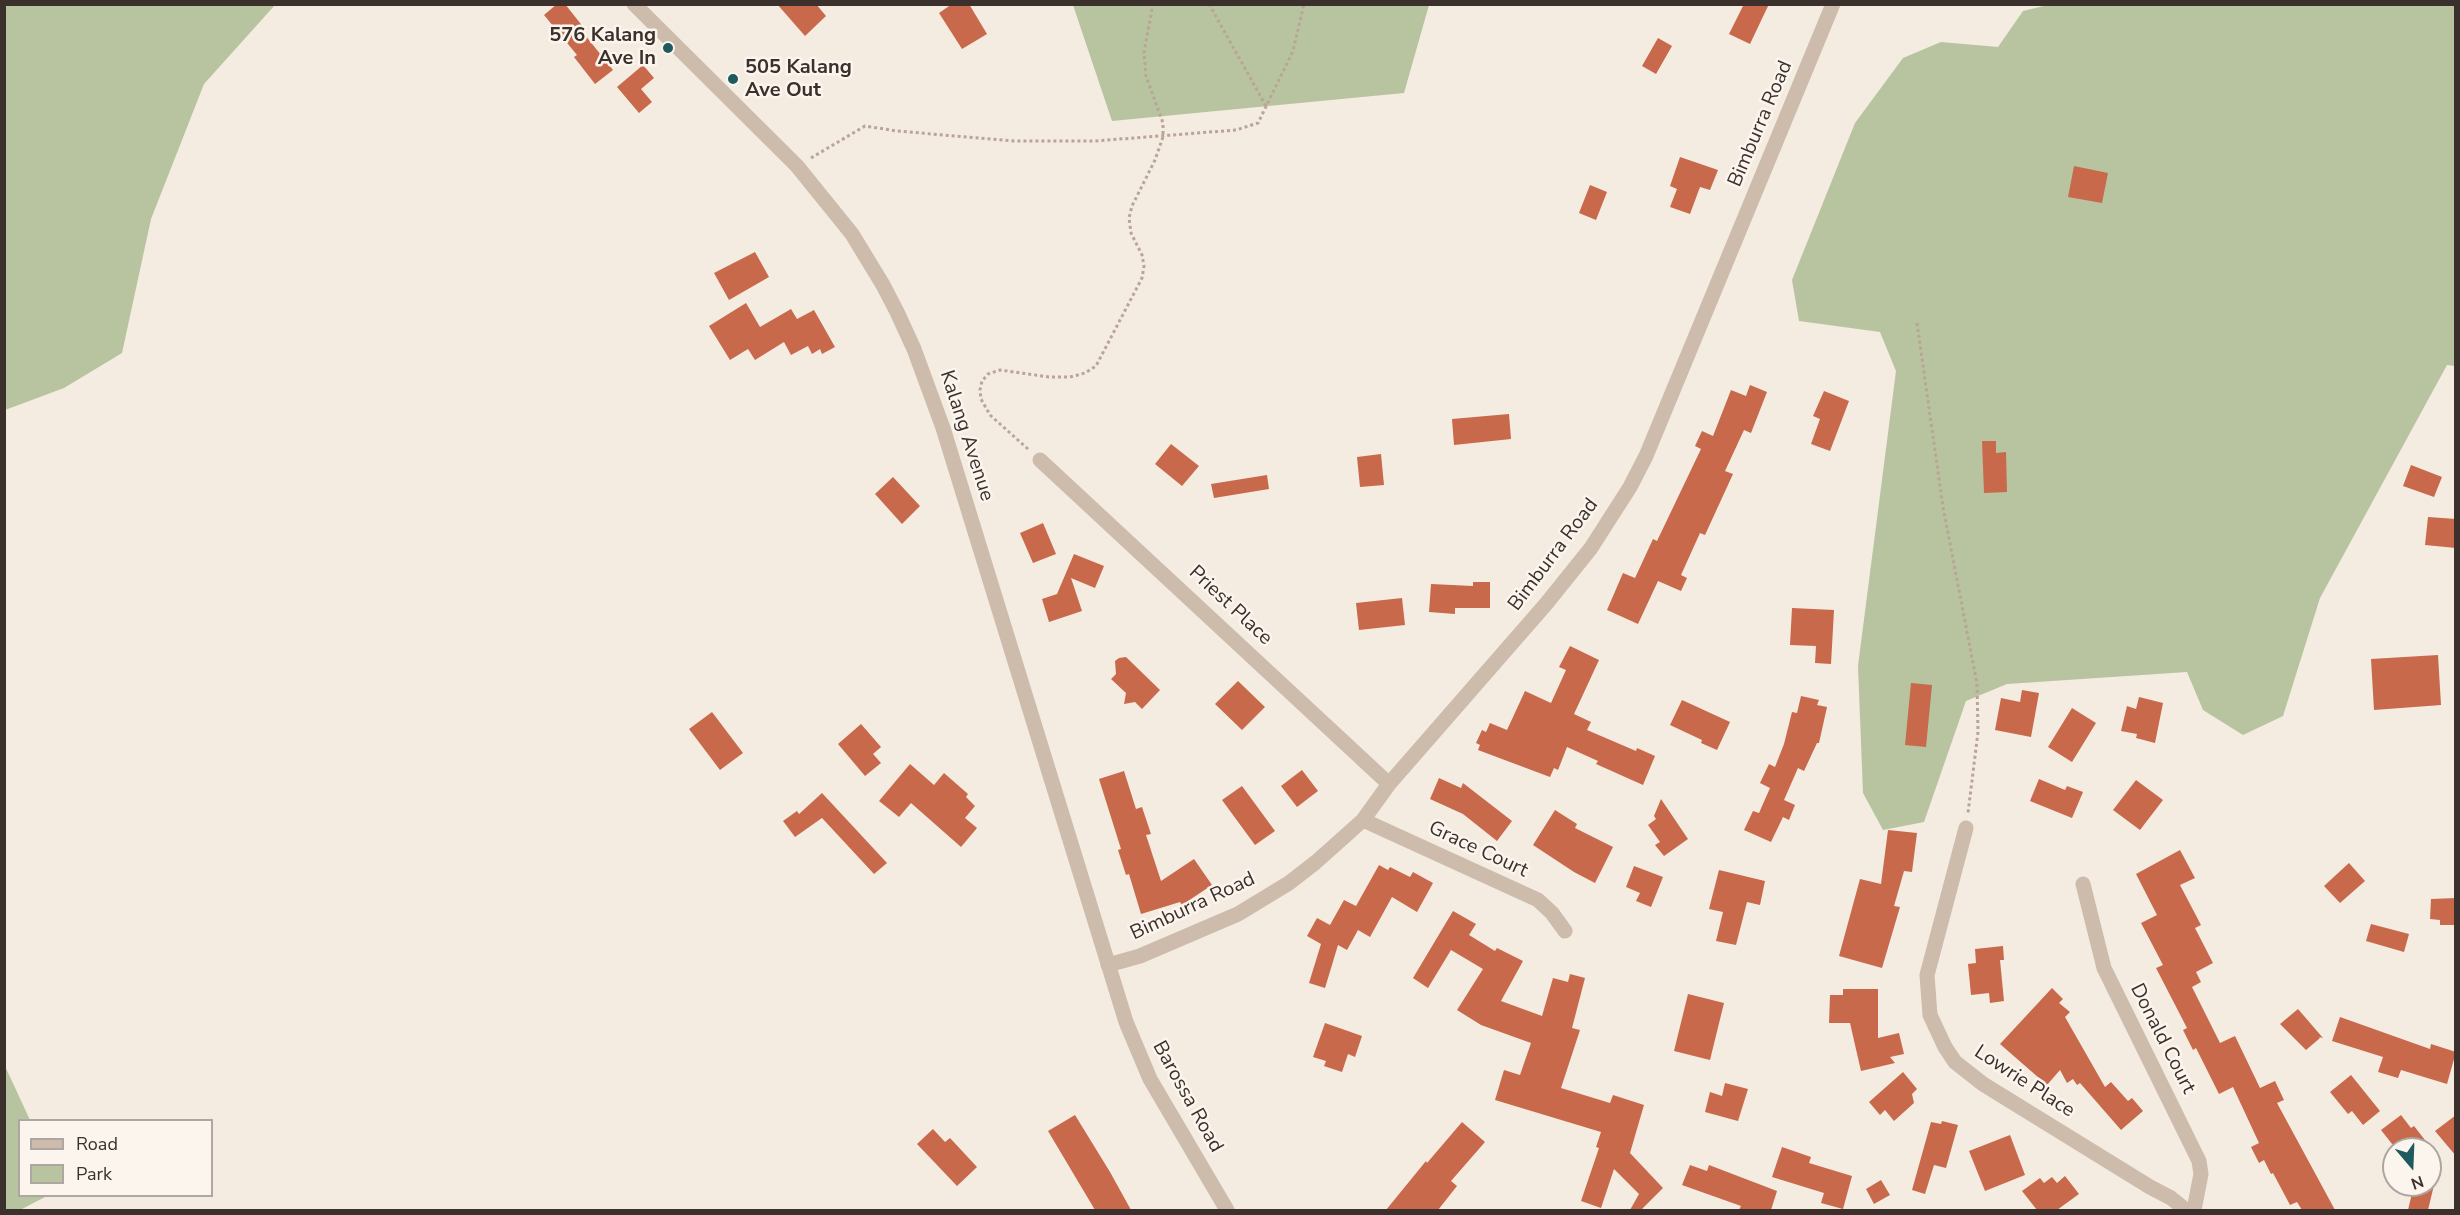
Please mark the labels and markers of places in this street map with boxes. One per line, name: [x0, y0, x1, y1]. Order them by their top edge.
place label: 576 Kalang Ave In: [549, 24, 656, 71]
marker: 576 Kalang Ave In: [661, 41, 675, 55]
place label: 505 Kalang Ave Out: [745, 56, 852, 103]
marker: 505 Kalang Ave Out: [726, 72, 740, 86]

